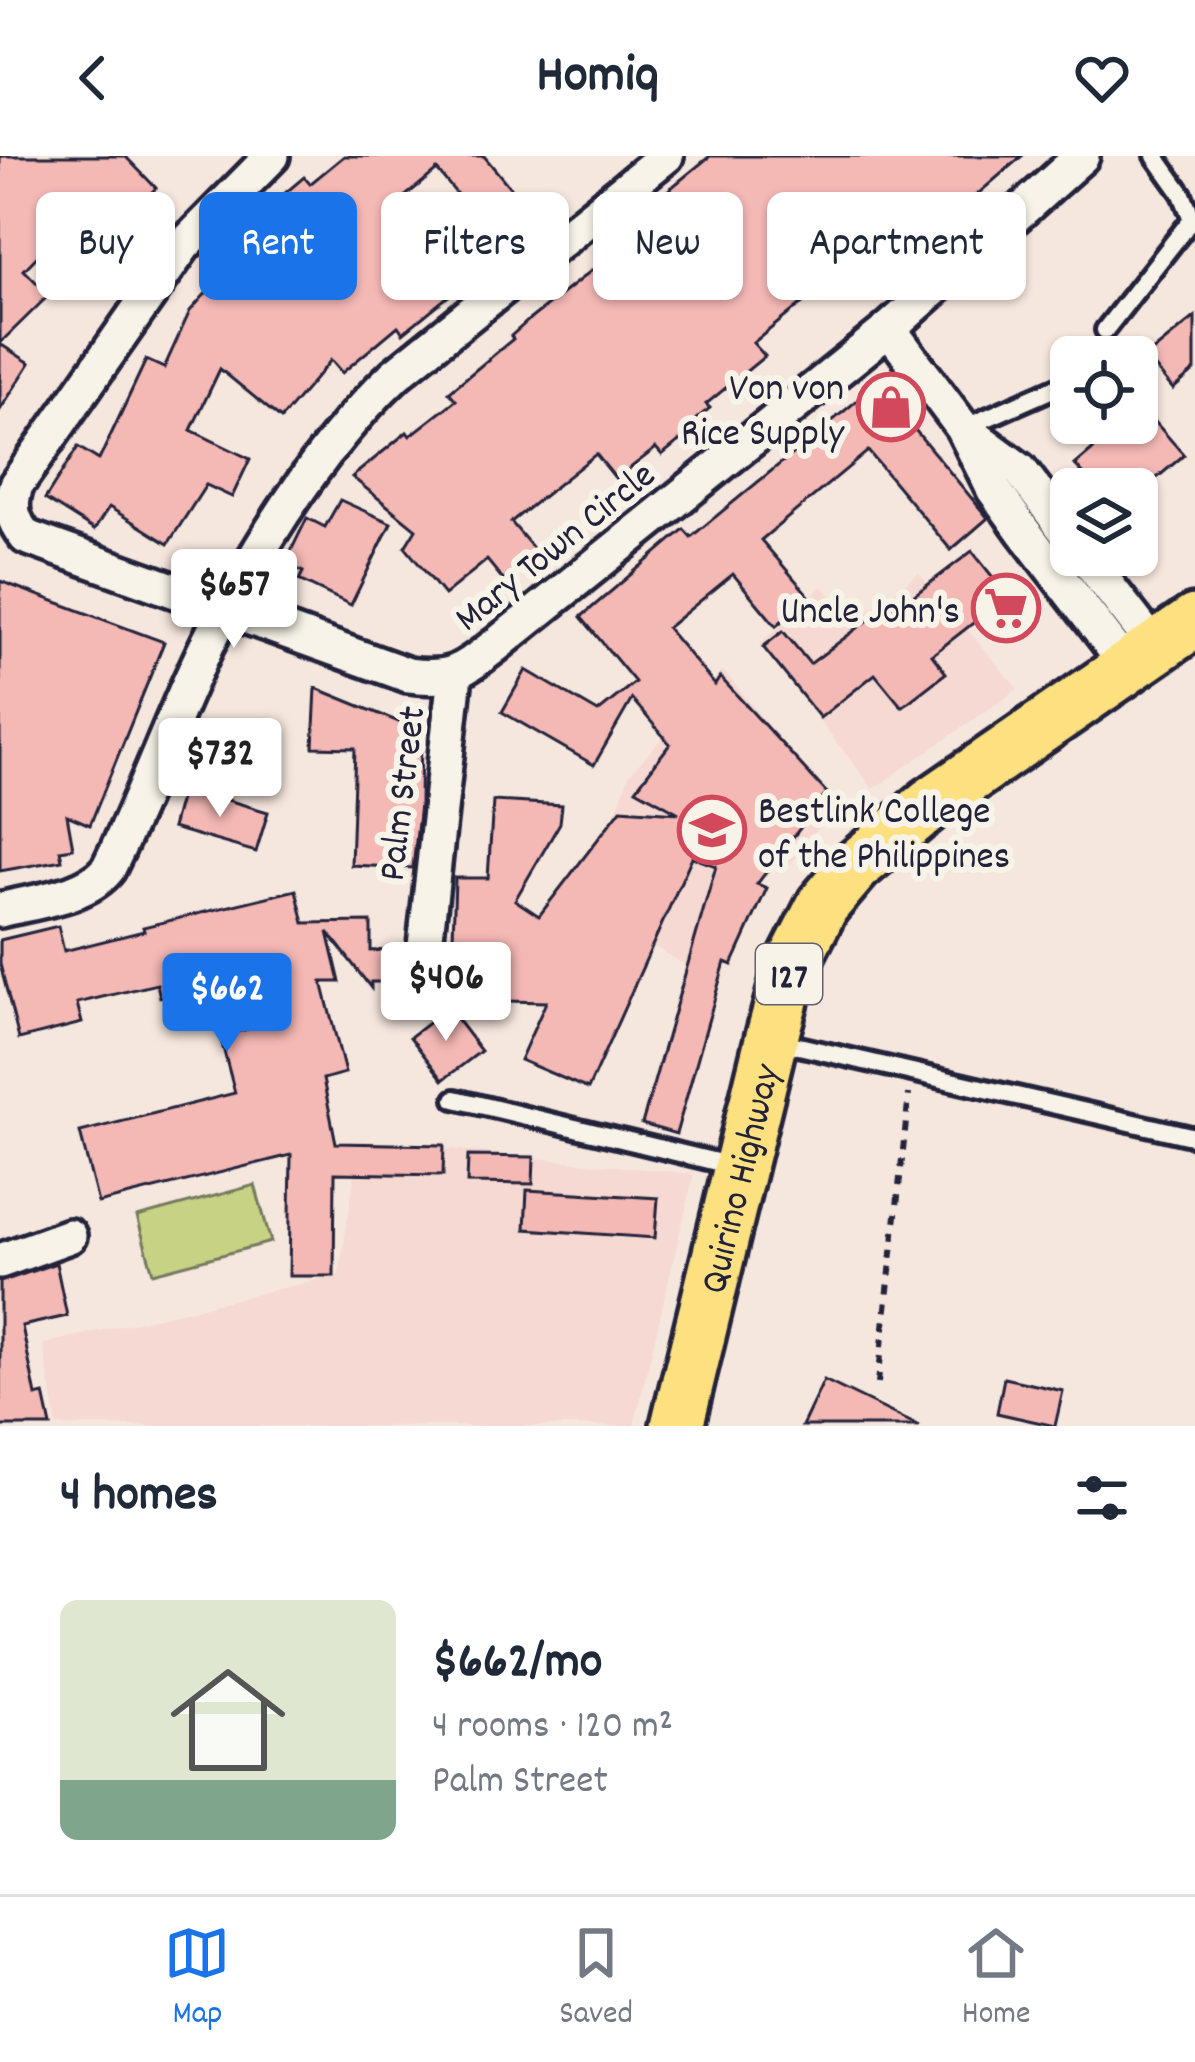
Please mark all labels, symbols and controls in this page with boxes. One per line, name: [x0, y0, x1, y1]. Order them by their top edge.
text: Homiq: [536, 40, 659, 117]
icon: back: [60, 45, 126, 111]
icon: heart: [1069, 45, 1135, 111]
chip: Buy: [36, 192, 175, 300]
chip: Rent: [199, 192, 357, 300]
chip: Filters: [381, 192, 569, 300]
chip: New: [593, 192, 743, 300]
chip: Apartment: [767, 192, 1026, 300]
map controls: [1050, 336, 1158, 576]
button: locate: [1050, 336, 1158, 444]
place label: Von von Rice Supply: [681, 364, 845, 464]
shop icon: Von von Rice Supply: [856, 372, 926, 442]
street label: Mary Town Circle: [445, 451, 670, 647]
button: layers: [1050, 468, 1158, 576]
pin: $657: [163, 549, 305, 651]
text: $657: [198, 560, 270, 615]
supermarket icon: Uncle John's: [971, 573, 1041, 643]
place label: Uncle John's: [781, 587, 960, 642]
street label: Palm Street: [367, 703, 443, 884]
pin: $732: [149, 718, 291, 820]
text: $732: [185, 729, 255, 784]
place label: Bestlink College of the Philippines: [758, 787, 1010, 887]
school or university icon: Bestlink College of the Philippines: [677, 795, 747, 865]
pin: $406: [375, 942, 517, 1044]
road number: 127: [756, 944, 822, 1004]
pin: $662: [156, 953, 298, 1055]
text: $406: [408, 953, 484, 1008]
text: $662: [189, 964, 265, 1019]
street label: Quirino Highway: [689, 1058, 798, 1300]
text: 4 homes: [60, 1462, 218, 1534]
icon: filters: [1069, 1465, 1135, 1531]
text: $662/mo: [432, 1629, 602, 1701]
icon: home: [156, 1648, 300, 1792]
text: 4 rooms · 120 m²: [432, 1701, 673, 1756]
text: Palm Street: [432, 1756, 608, 1811]
tab: Map: [164, 1920, 230, 2039]
tab: Saved: [559, 1920, 633, 2039]
tab: Home: [962, 1920, 1031, 2039]

